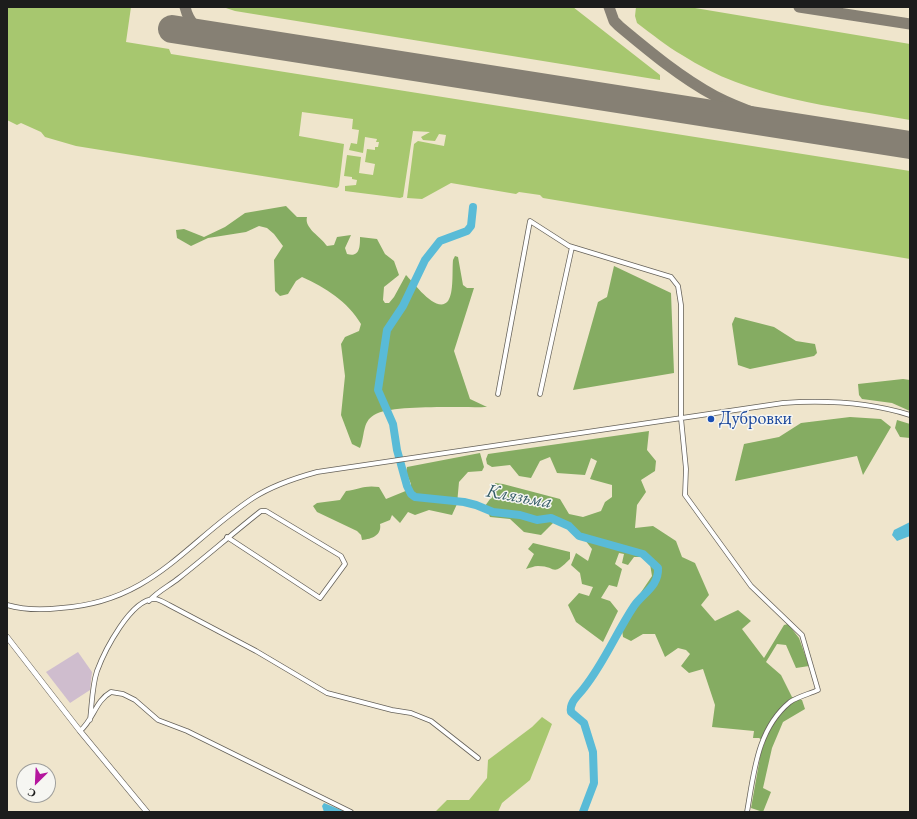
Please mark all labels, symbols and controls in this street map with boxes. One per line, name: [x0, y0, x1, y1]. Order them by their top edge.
place label: Дубровки: [719, 408, 792, 430]
marker: Дубровки: [706, 414, 716, 424]
water label: Клязьма: [484, 480, 554, 514]
north arrow: [16, 763, 56, 803]
text: С: [25, 785, 38, 801]

